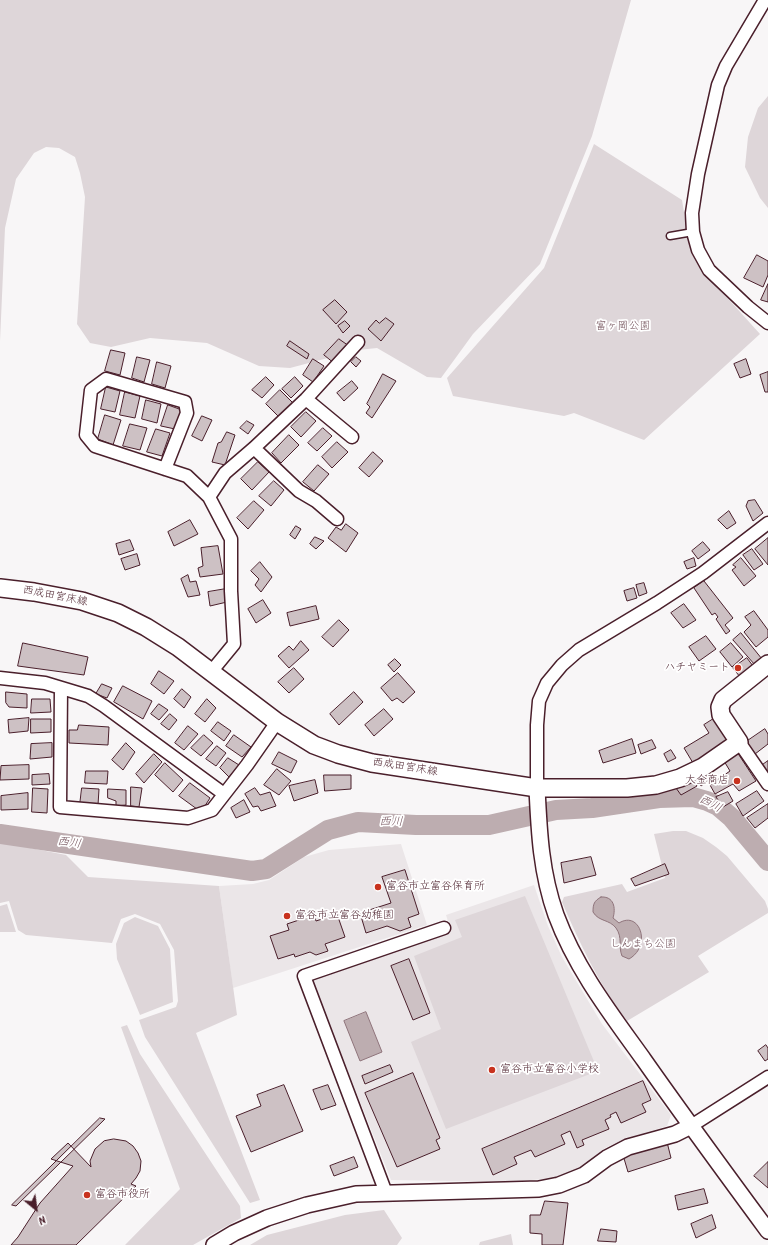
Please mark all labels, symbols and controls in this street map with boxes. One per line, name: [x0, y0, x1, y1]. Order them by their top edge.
park label: 富ヶ岡公園: [596, 320, 650, 334]
street label: 西成田宮床線: [21, 584, 89, 610]
place label: ハチヤミート: [664, 661, 730, 675]
marker: ハチヤミート: [733, 663, 743, 673]
street label: 西成田宮床線: [371, 756, 439, 780]
place label: 大金商店: [685, 774, 729, 788]
marker: 大金商店: [732, 776, 742, 786]
water label: 西川: [696, 793, 724, 817]
water label: 西川: [379, 816, 403, 830]
water label: 西川: [56, 835, 82, 853]
place label: 富谷市立富谷保育所: [386, 880, 485, 894]
marker: 富谷市立富谷保育所: [373, 882, 383, 892]
place label: 富谷市立富谷幼稚園: [295, 909, 394, 923]
marker: 富谷市立富谷幼稚園: [282, 911, 292, 921]
park label: しんまち公園: [610, 938, 676, 952]
place label: 富谷市立富谷小学校: [500, 1063, 599, 1077]
marker: 富谷市立富谷小学校: [487, 1065, 497, 1075]
place label: 富谷市役所: [95, 1188, 150, 1202]
north arrow: [16, 1189, 56, 1229]
marker: 富谷市役所: [82, 1190, 92, 1200]
text: N: [34, 1210, 49, 1229]

